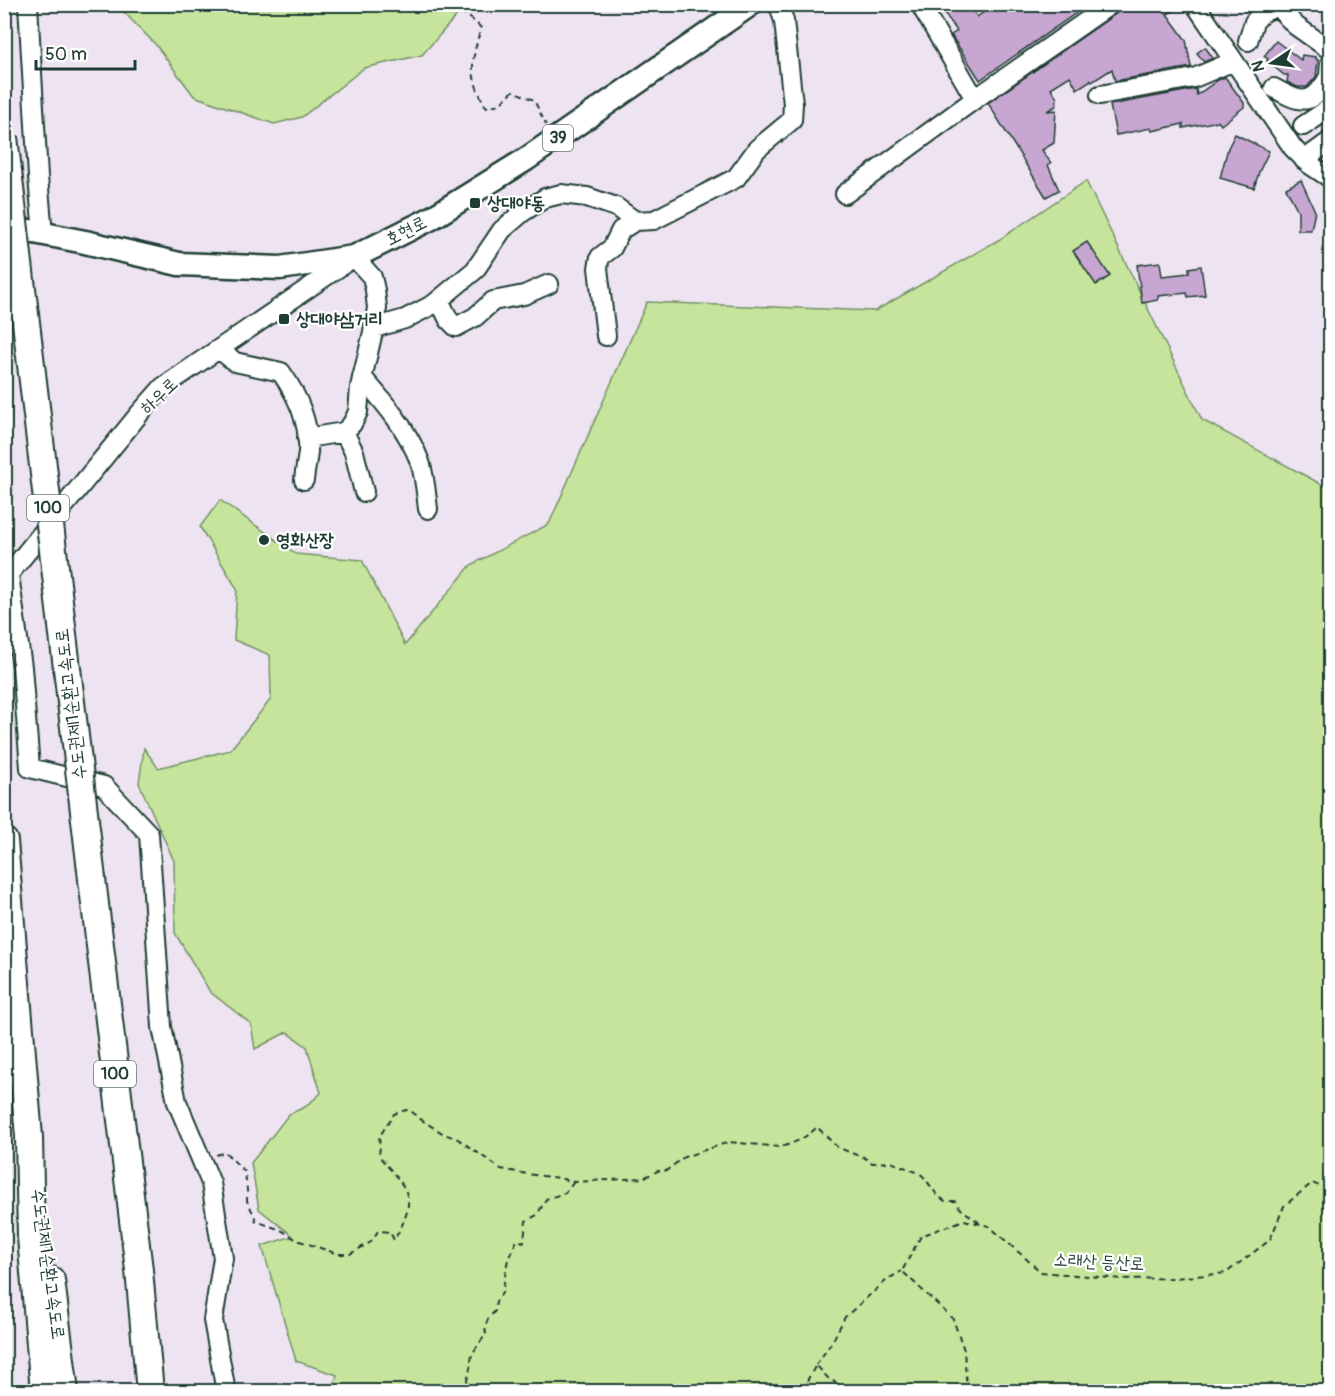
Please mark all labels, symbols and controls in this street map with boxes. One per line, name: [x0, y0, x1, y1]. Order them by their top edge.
scale bar: [36, 33, 135, 71]
north arrow: [1242, 33, 1302, 93]
text: 50 m: [45, 43, 87, 66]
text: N: [1247, 58, 1269, 74]
road number: 39: [543, 125, 573, 151]
place label: 상대야동: [487, 192, 545, 215]
marker: 상대야동: [468, 196, 482, 210]
street label: 호현로: [381, 211, 431, 251]
place label: 상대야삼거리: [296, 308, 383, 331]
marker: 상대야삼거리: [277, 312, 291, 326]
street label: 하우로: [135, 373, 183, 419]
road number: 100: [27, 495, 69, 521]
place label: 영화산장: [276, 529, 334, 552]
marker: 영화산장: [257, 533, 271, 547]
street label: 수도권제1순환고속도로: [50, 627, 92, 781]
road number: 100: [94, 1061, 136, 1087]
street label: 수도권제1순환고속도로: [26, 1187, 70, 1341]
street label: 소래산 등산로: [1053, 1248, 1145, 1276]

